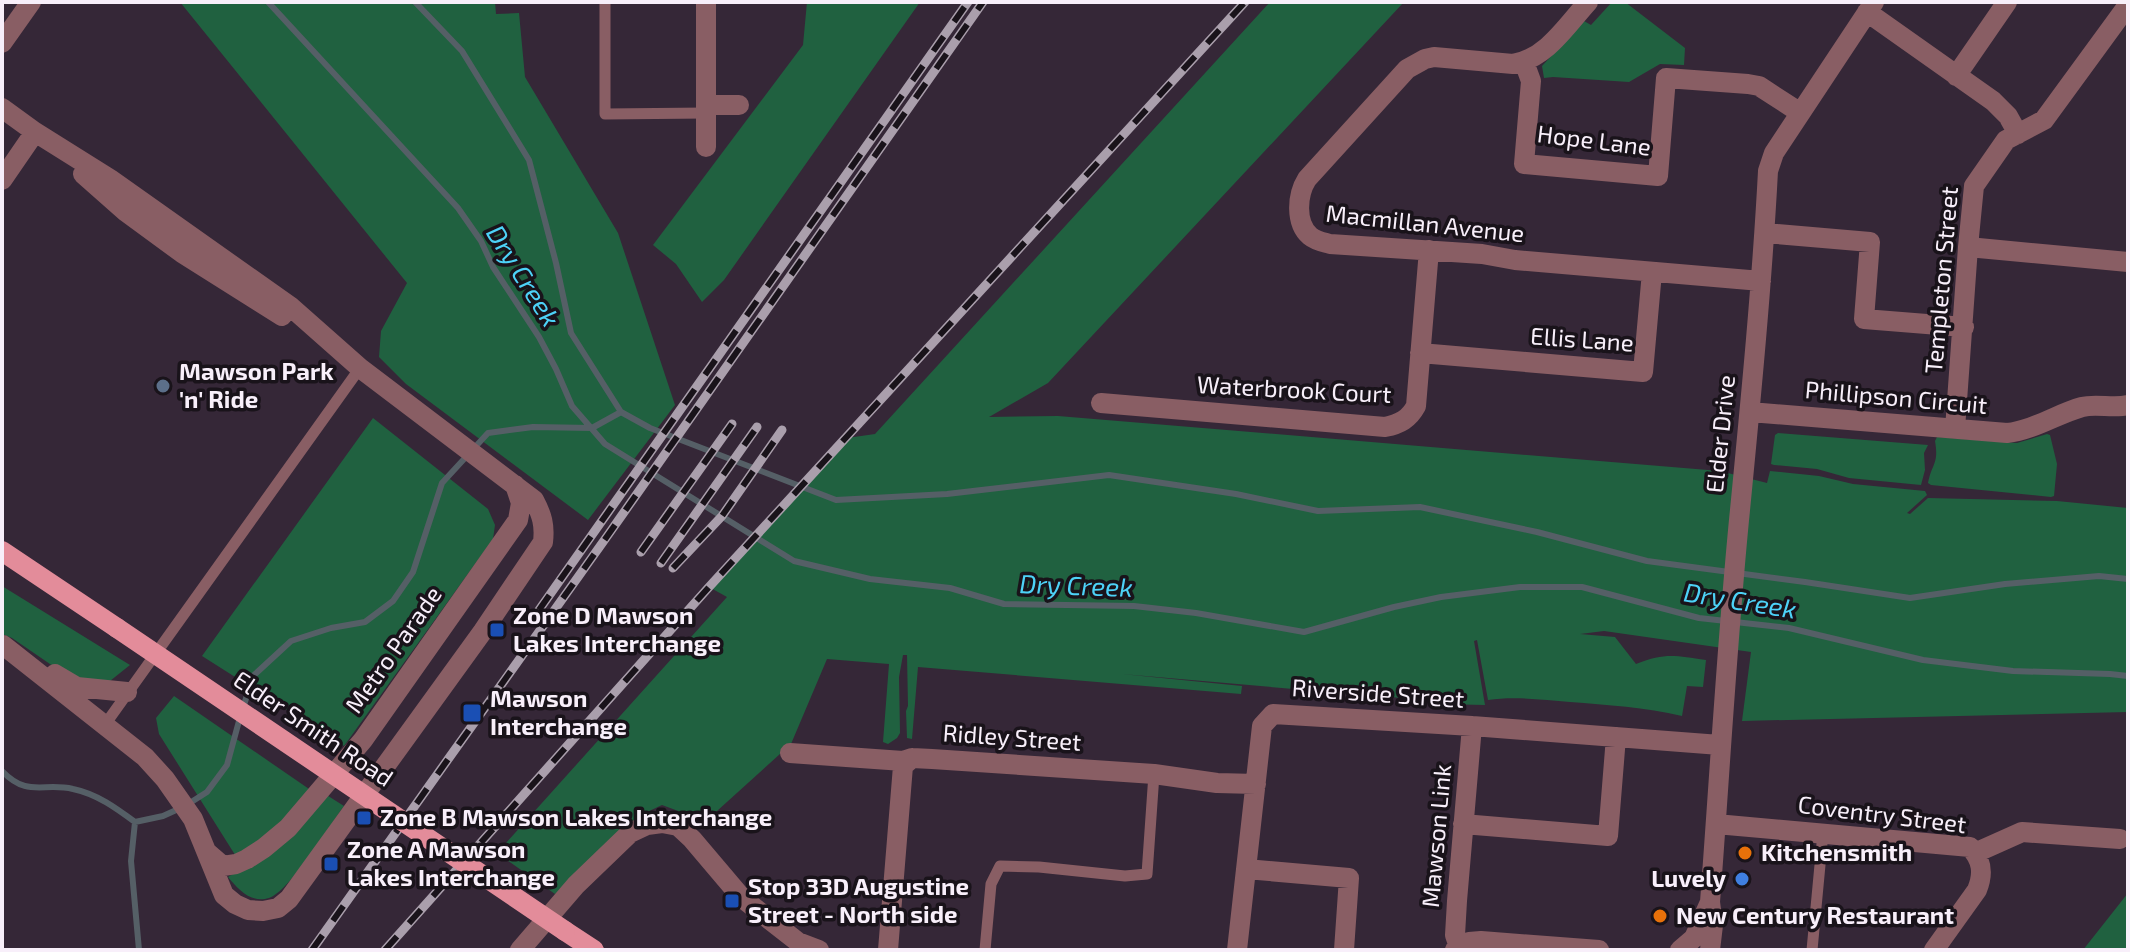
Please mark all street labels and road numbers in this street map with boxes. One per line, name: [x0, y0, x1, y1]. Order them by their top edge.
street label: Hope Lane: [1536, 118, 1653, 161]
street label: Templeton Street: [1918, 185, 1963, 375]
street label: Macmillan Avenue: [1324, 198, 1526, 247]
street label: Ellis Lane: [1529, 320, 1635, 357]
street label: Waterbrook Court: [1196, 369, 1392, 408]
street label: Elder Drive: [1699, 373, 1740, 494]
street label: Phillipson Circuit: [1804, 374, 1988, 419]
street label: Metro Parade: [338, 580, 447, 718]
street label: Elder Smith Road: [229, 664, 399, 792]
street label: Riverside Street: [1291, 672, 1465, 713]
street label: Ridley Street: [942, 717, 1082, 756]
street label: Mawson Link: [1415, 763, 1456, 909]
street label: Coventry Street: [1796, 789, 1968, 838]

